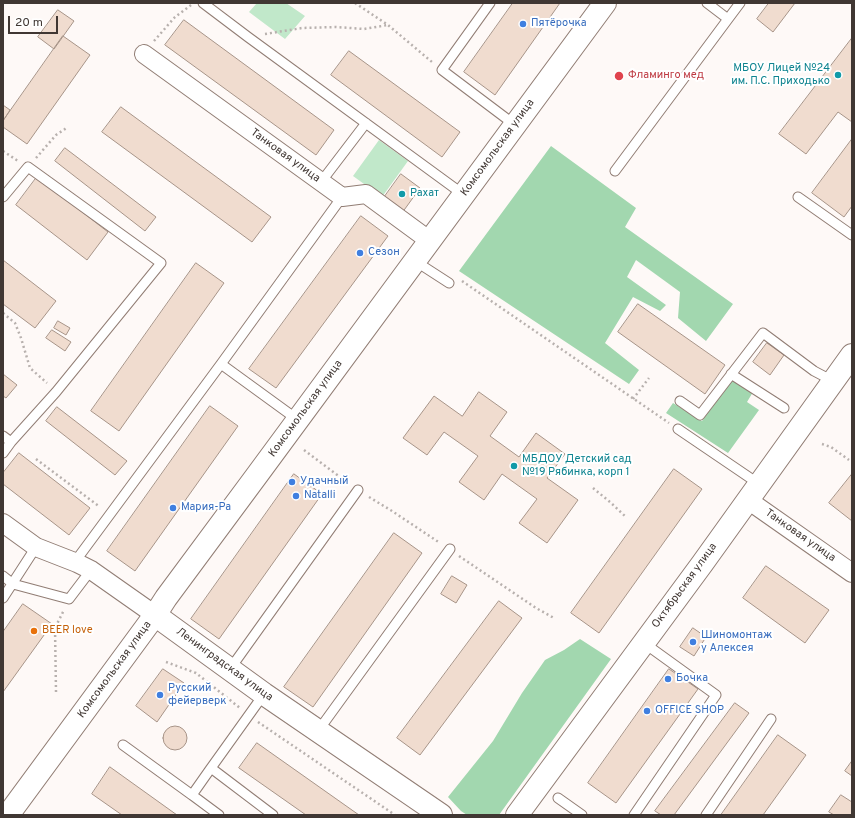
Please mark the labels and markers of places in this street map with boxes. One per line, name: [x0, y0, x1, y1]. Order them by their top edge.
place label: Пятёрочка: [531, 17, 587, 31]
marker: Пятёрочка: [518, 19, 528, 29]
place label: МБОУ Лицей №24 им. П.С. Приходько: [731, 62, 830, 88]
place label: Фламинго мед: [628, 69, 704, 83]
marker: Фламинго мед: [613, 70, 625, 82]
marker: МБОУ Лицей №24 им. П.С. Приходько: [833, 70, 843, 80]
place label: Рахат: [410, 187, 439, 201]
marker: Рахат: [397, 189, 407, 199]
place label: Сезон: [368, 246, 400, 260]
marker: Сезон: [355, 248, 365, 258]
place label: МБДОУ Детский сад №19 Рябинка, корп 1: [522, 453, 632, 479]
marker: МБДОУ Детский сад №19 Рябинка, корп 1: [509, 461, 519, 471]
place label: Удачный: [300, 475, 349, 489]
marker: Удачный: [287, 477, 297, 487]
place label: Natalli: [304, 489, 335, 503]
marker: Natalli: [291, 491, 301, 501]
place label: Мария-Ра: [181, 501, 231, 515]
marker: Мария-Ра: [168, 503, 178, 513]
place label: BEER love: [42, 624, 93, 638]
marker: BEER love: [29, 626, 39, 636]
place label: Шиномонтаж у Алексея: [701, 629, 772, 655]
marker: Шиномонтаж у Алексея: [688, 637, 698, 647]
place label: Бочка: [676, 672, 708, 686]
marker: Бочка: [663, 674, 673, 684]
place label: Русский фейерверк: [168, 682, 227, 708]
marker: Русский фейерверк: [155, 690, 165, 700]
place label: OFFICE SHOP: [655, 704, 724, 718]
marker: OFFICE SHOP: [642, 706, 652, 716]

